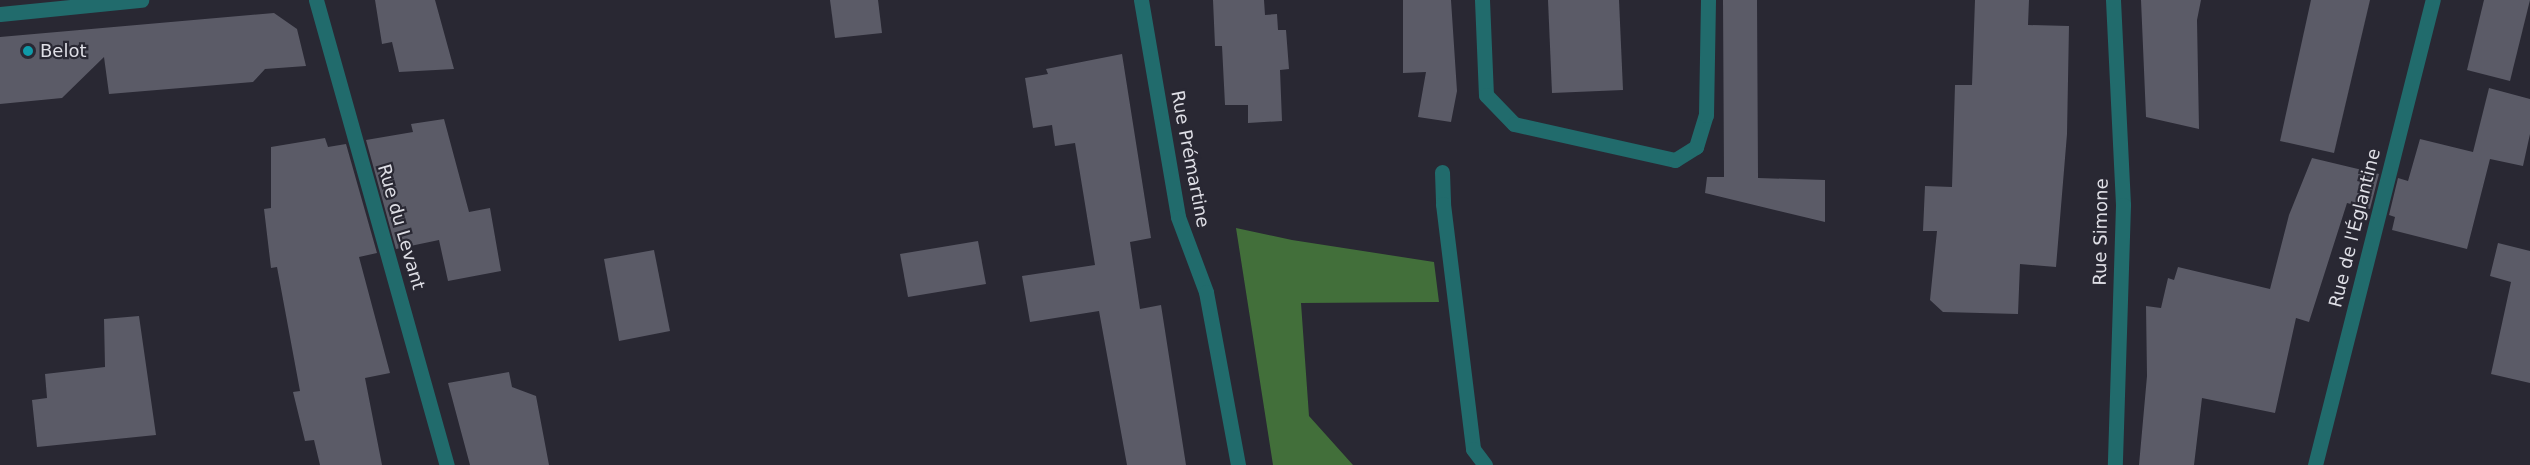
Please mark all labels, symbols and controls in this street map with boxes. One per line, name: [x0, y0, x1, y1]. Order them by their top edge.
place label: Belot: [40, 40, 86, 62]
marker: Belot: [21, 44, 35, 58]
street label: Rue Prémartine: [1166, 89, 1214, 229]
street label: Rue de l'Églantine: [2325, 146, 2385, 310]
street label: Rue du Levant: [373, 162, 429, 292]
street label: Rue Simone: [2089, 178, 2113, 286]

